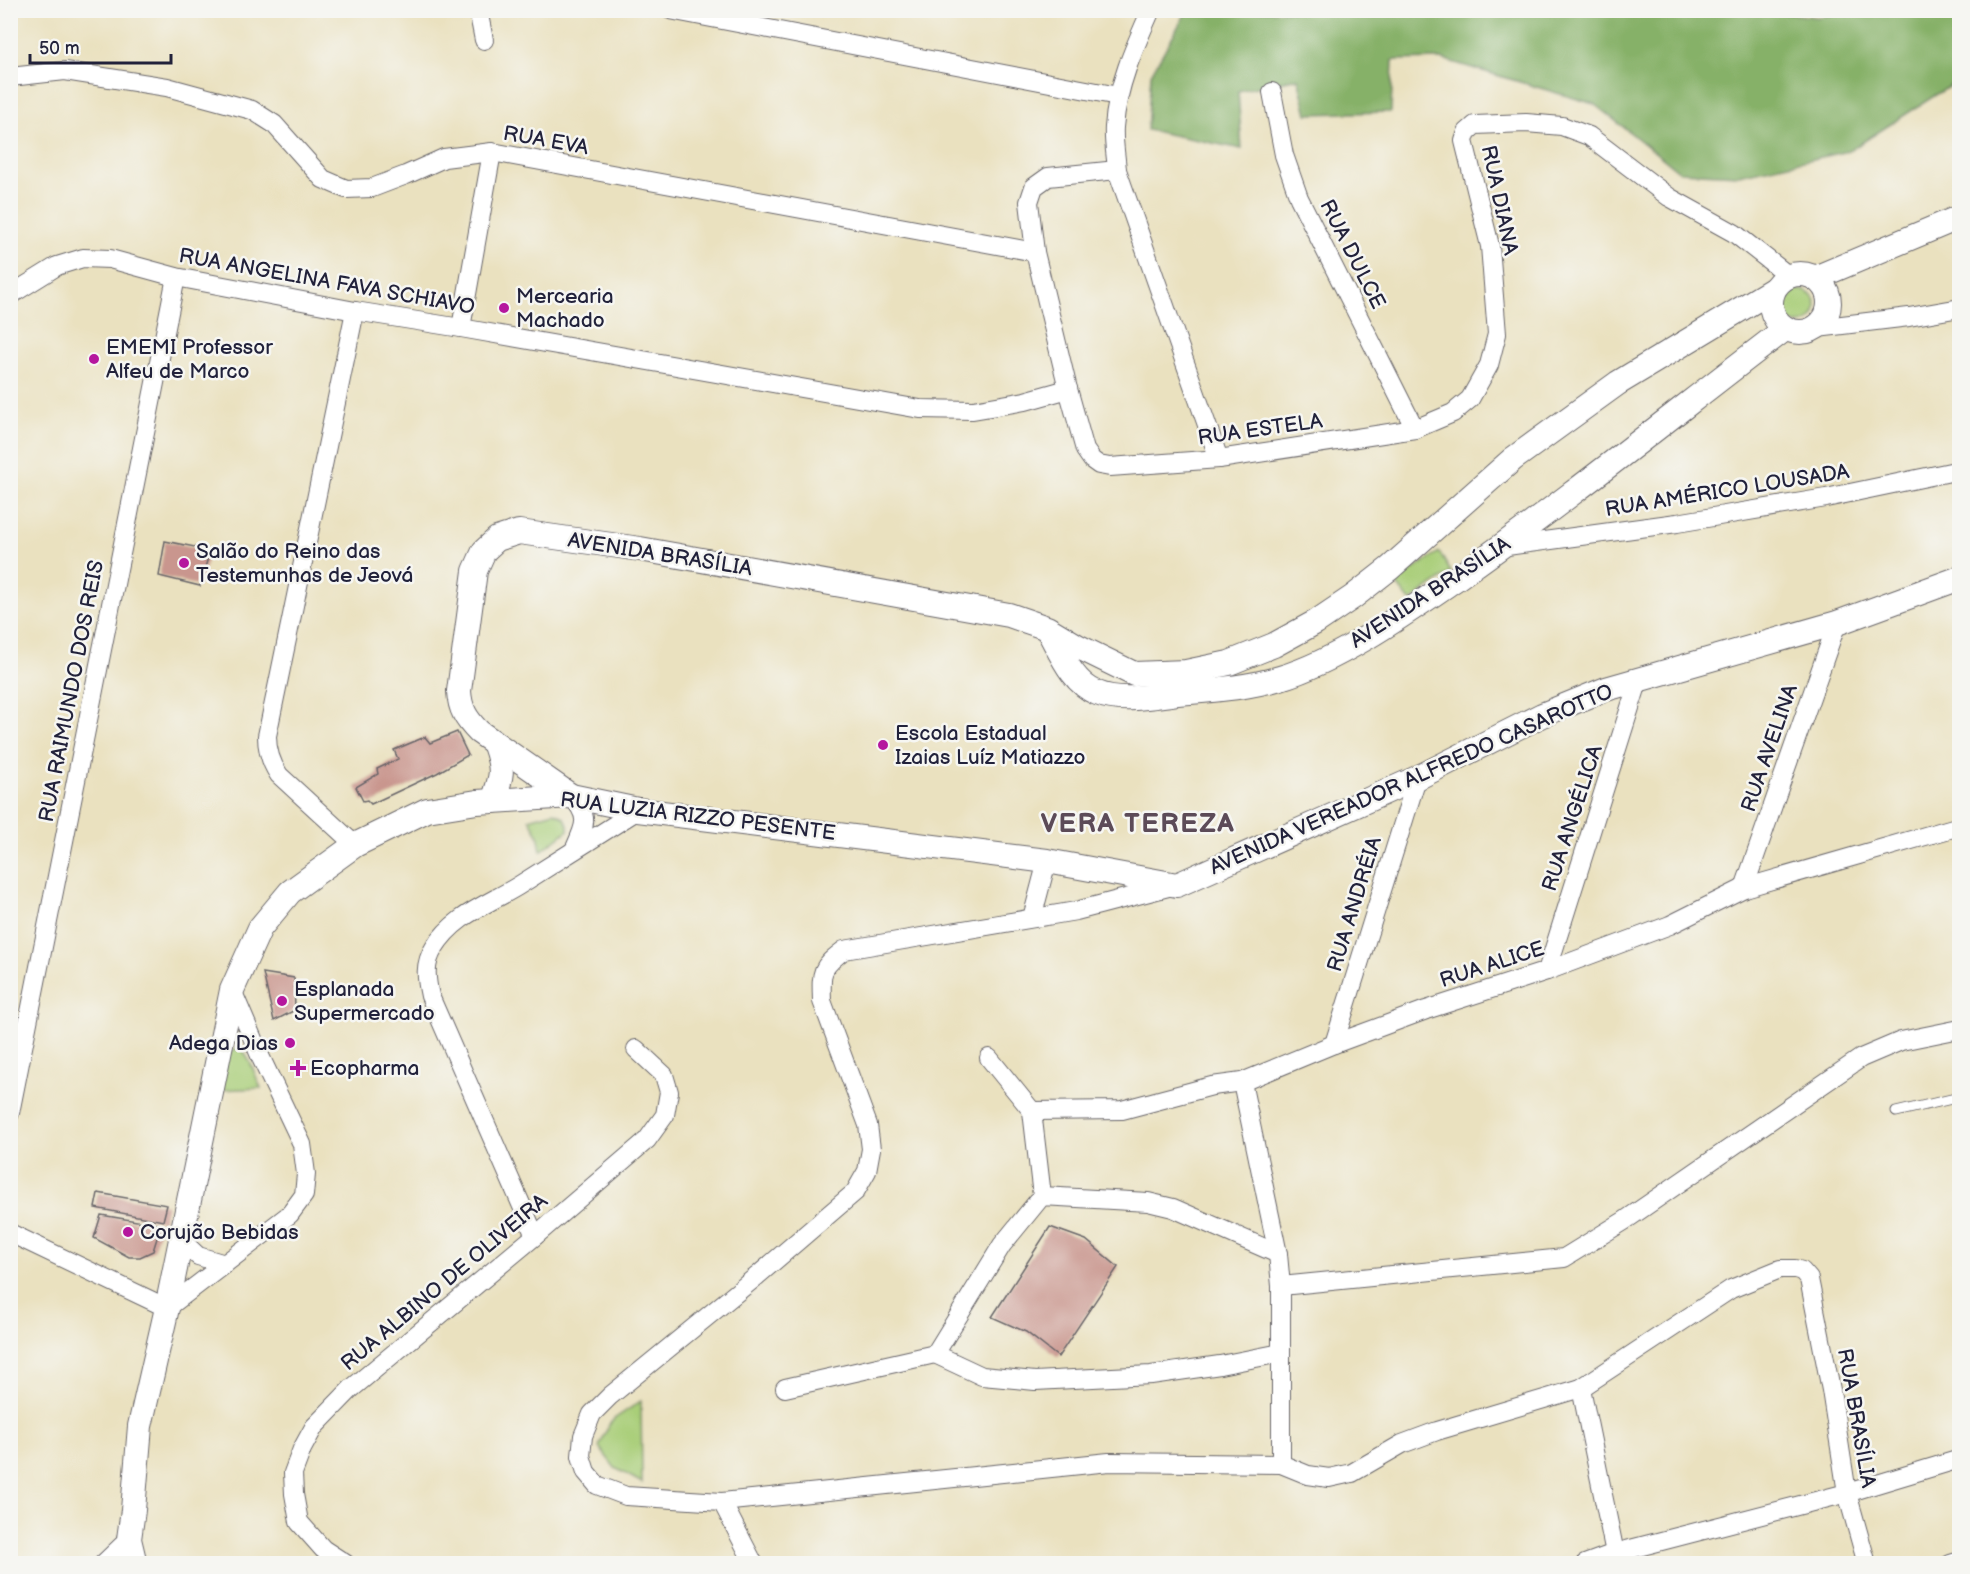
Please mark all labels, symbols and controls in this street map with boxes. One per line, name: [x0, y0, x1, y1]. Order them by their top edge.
scale bar: [30, 27, 171, 65]
text: 50 m: [39, 38, 80, 59]
street label: RUA EVA: [501, 121, 591, 160]
street label: RUA DIANA: [1476, 143, 1523, 257]
street label: RUA DULCE: [1314, 195, 1391, 313]
street label: RUA ANGELINA FAVA SCHIAVO: [177, 243, 477, 320]
place label: Mercearia Machado: [516, 284, 614, 333]
marker: Mercearia Machado: [497, 301, 511, 315]
place label: EMEMI Professor Alfeu de Marco: [106, 335, 273, 384]
marker: EMEMI Professor Alfeu de Marco: [87, 352, 101, 366]
street label: RUA ESTELA: [1196, 408, 1324, 451]
street label: RUA AMÉRICO LOUSADA: [1603, 459, 1851, 522]
street label: AVENIDA BRASÍLIA: [566, 528, 754, 581]
street label: AVENIDA BRASÍLIA: [1345, 531, 1515, 654]
place label: Salão do Reino das Testemunhas de Jeová: [196, 539, 413, 588]
marker: Salão do Reino das Testemunhas de Jeová: [177, 556, 191, 570]
street label: RUA RAIMUNDO DOS REIS: [34, 558, 109, 824]
street label: AVENIDA VEREADOR ALFREDO CASAROTTO: [1206, 679, 1617, 880]
street label: RUA AVELINA: [1736, 681, 1803, 815]
place label: Escola Estadual Izaias Luíz Matiazzo: [895, 721, 1086, 770]
marker: Escola Estadual Izaias Luíz Matiazzo: [876, 738, 890, 752]
street label: RUA ANGÉLICA: [1537, 742, 1608, 894]
street label: RUA LUZIA RIZZO PESENTE: [559, 787, 837, 846]
district label: VERA TEREZA: [1041, 808, 1235, 840]
street label: RUA ANDRÉIA: [1322, 833, 1387, 975]
street label: RUA ALICE: [1437, 936, 1548, 993]
place label: Esplanada Supermercado: [294, 977, 435, 1026]
marker: Esplanada Supermercado: [275, 994, 289, 1008]
place label: Adega Dias: [169, 1031, 278, 1056]
marker: Adega Dias: [283, 1036, 297, 1050]
place label: Ecopharma: [310, 1056, 419, 1081]
marker: Ecopharma: [291, 1061, 305, 1075]
street label: RUA ALBINO DE OLIVEIRA: [336, 1188, 553, 1376]
place label: Corujão Bebidas: [140, 1220, 299, 1245]
marker: Corujão Bebidas: [121, 1225, 135, 1239]
street label: RUA BRASÍLIA: [1832, 1346, 1881, 1490]

